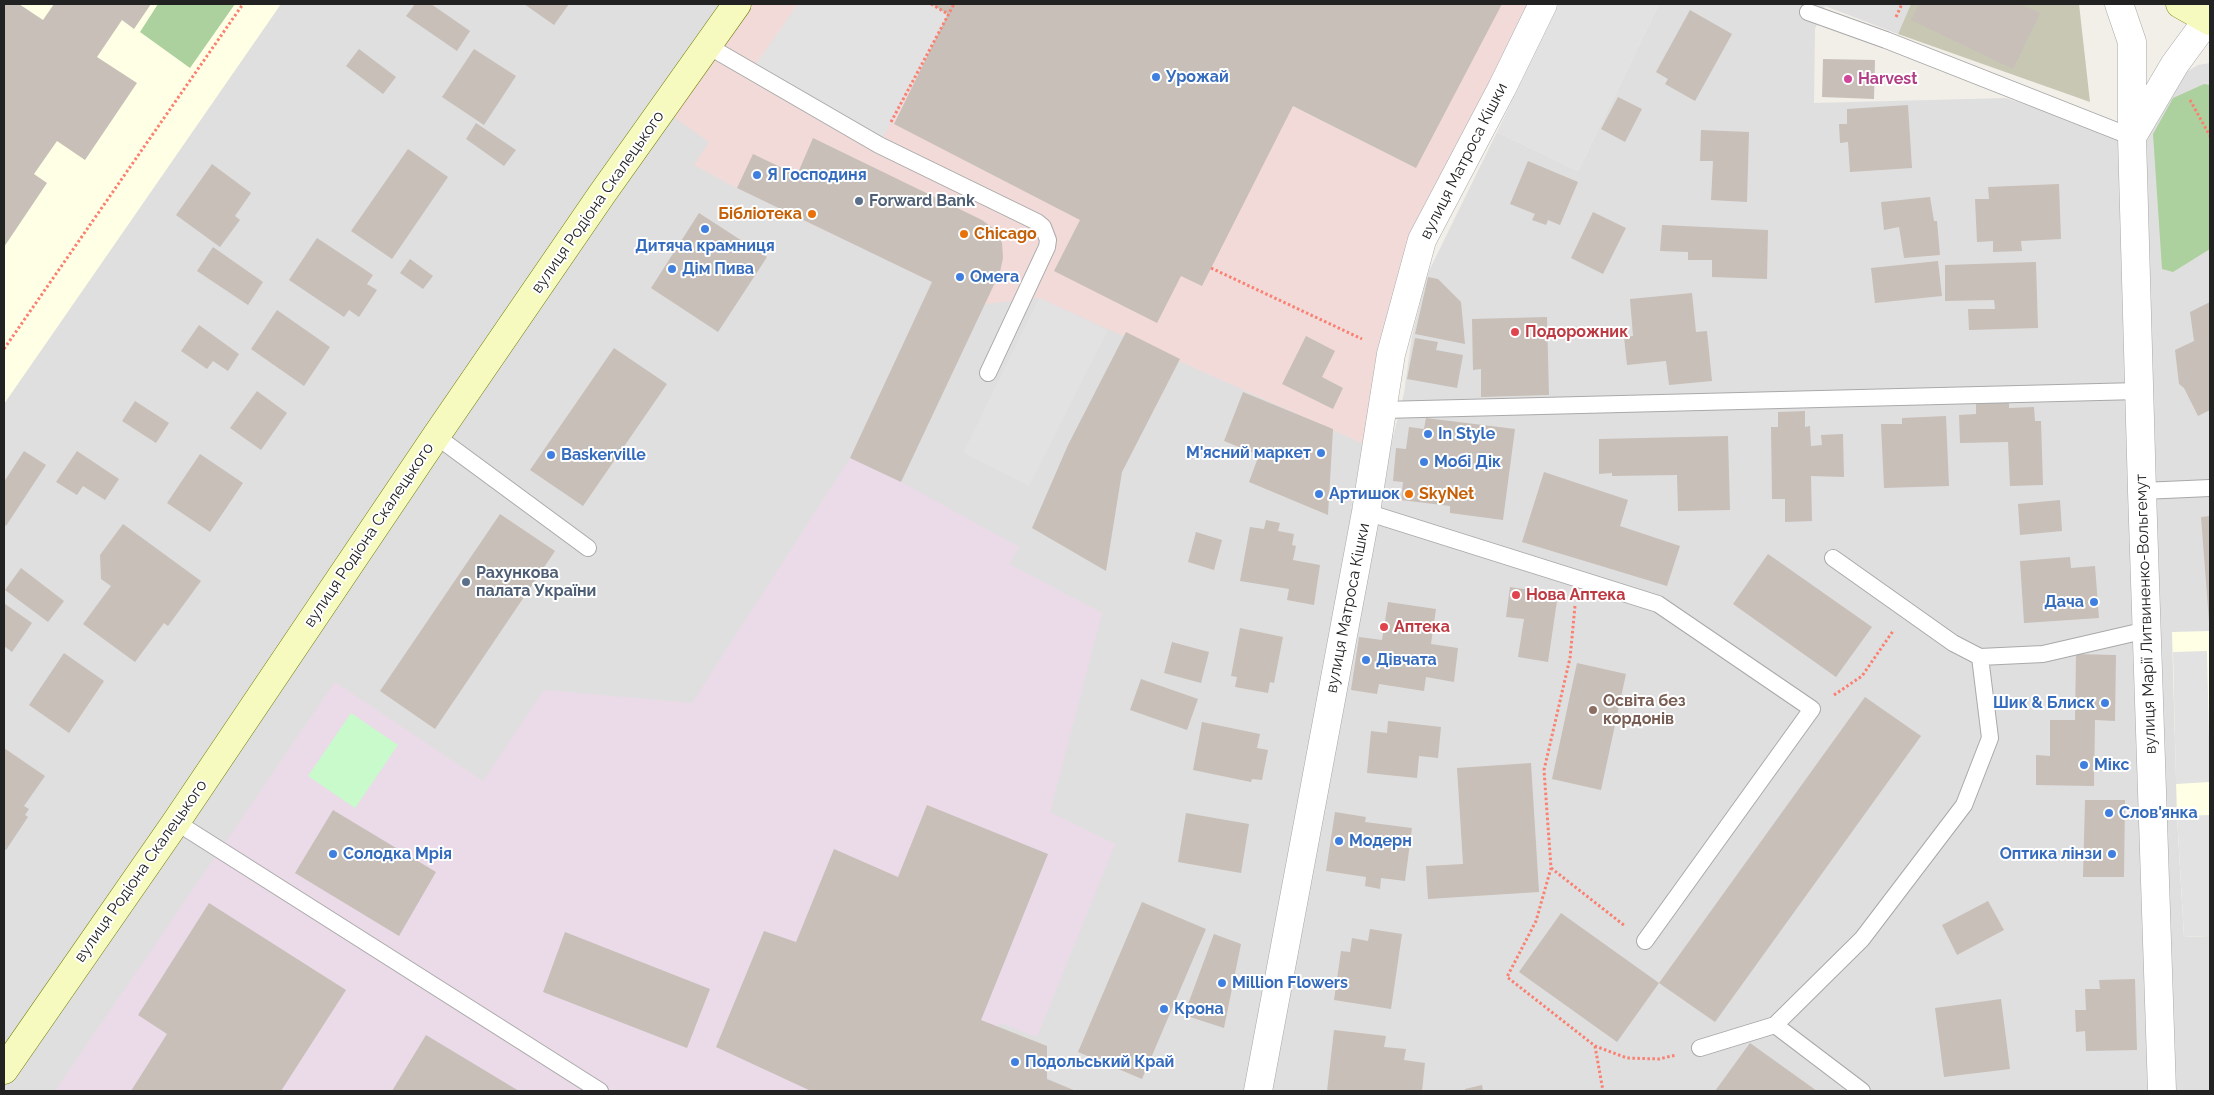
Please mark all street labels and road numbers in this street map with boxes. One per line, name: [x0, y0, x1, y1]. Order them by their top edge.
street label: вулиця Матроса Кішки: [1416, 80, 1512, 242]
street label: вулиця Родіона Скалецького: [528, 107, 668, 297]
street label: вулиця Родіона Скалецького: [300, 439, 438, 631]
street label: вулиця Марії Литвиненко-Вольгемут: [2132, 473, 2160, 755]
street label: вулиця Матроса Кішки: [1322, 521, 1374, 695]
street label: вулиця Родіона Скалецького: [71, 776, 211, 966]

